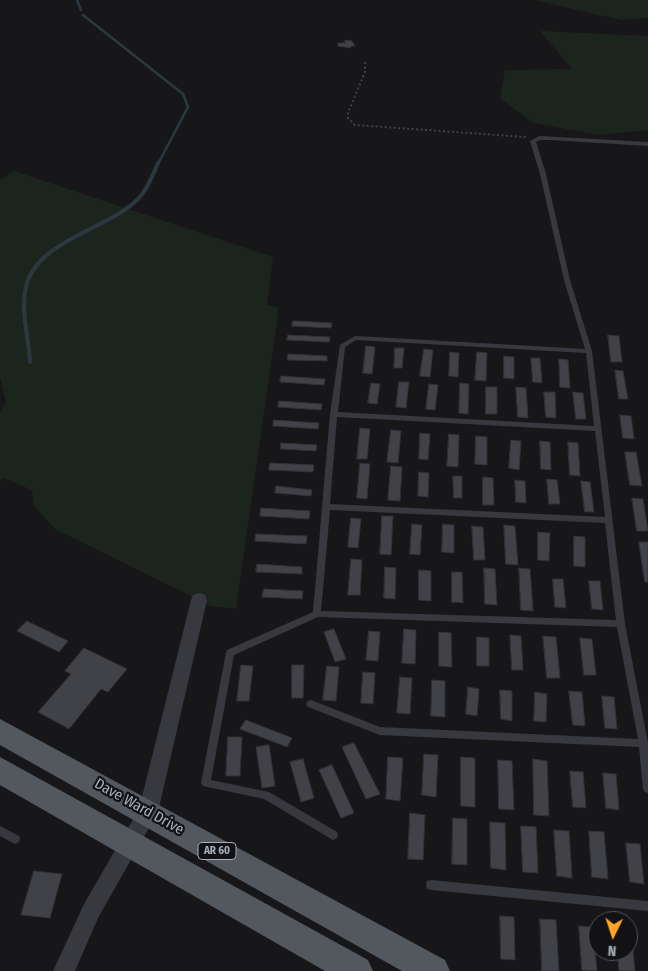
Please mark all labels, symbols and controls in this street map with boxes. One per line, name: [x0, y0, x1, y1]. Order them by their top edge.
street label: Dave Ward Drive: [91, 775, 187, 839]
road number: AR 60: [198, 842, 236, 859]
north arrow: [588, 911, 638, 961]
text: N: [607, 942, 617, 959]

